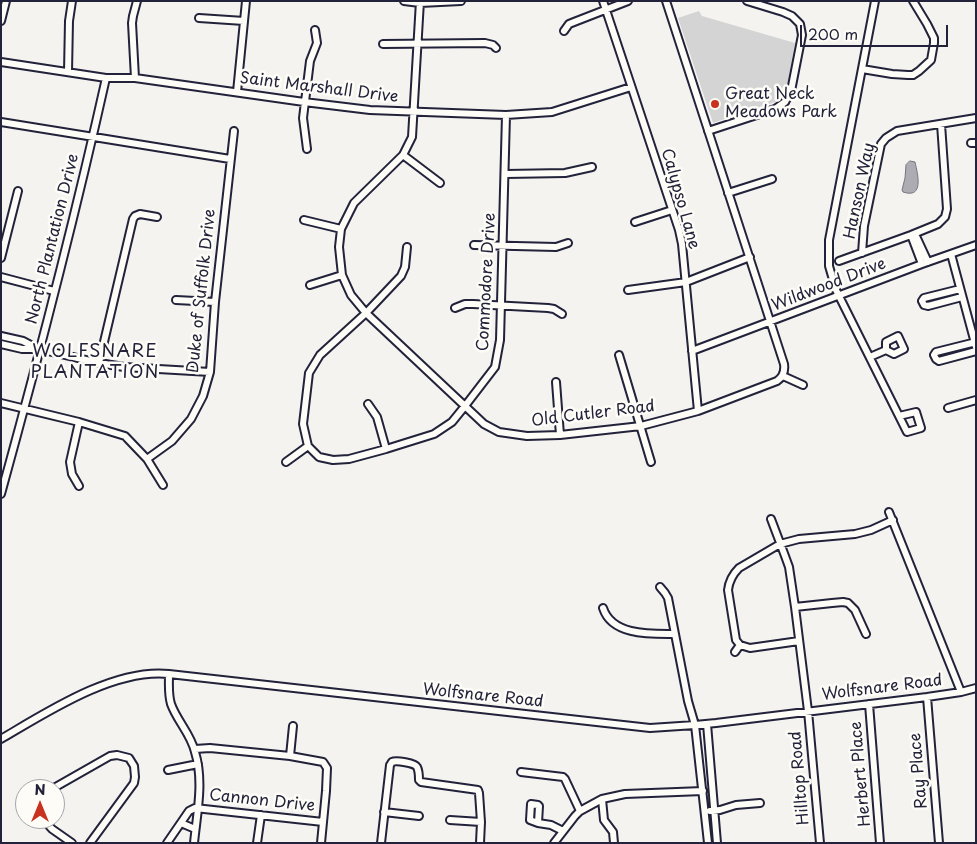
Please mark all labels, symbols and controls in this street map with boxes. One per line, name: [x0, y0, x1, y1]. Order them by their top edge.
scale bar: [802, 15, 950, 47]
text: 200 m: [808, 22, 858, 45]
street label: Saint Marshall Drive: [239, 69, 399, 107]
place label: Great Neck Meadows Park: [725, 85, 837, 123]
marker: Great Neck Meadows Park: [709, 98, 721, 110]
street label: Hanson Way: [840, 141, 880, 241]
street label: Calypso Lane: [656, 146, 704, 252]
street label: North Plantation Drive: [23, 152, 83, 326]
street label: Duke of Suffolk Drive: [184, 208, 220, 374]
street label: Commodore Drive: [474, 212, 500, 352]
street label: Wildwood Drive: [769, 254, 889, 316]
district label: WOLFSNARE PLANTATION: [29, 341, 161, 384]
street label: Old Cutler Road: [530, 397, 656, 431]
street label: Wolfsnare Road: [821, 671, 943, 705]
street label: Wolfsnare Road: [422, 680, 544, 712]
street label: Herbert Place: [847, 721, 875, 827]
street label: Hilltop Road: [786, 730, 814, 826]
street label: Ray Place: [906, 732, 932, 810]
north arrow: [15, 779, 65, 829]
text: N: [34, 779, 46, 800]
street label: Cannon Drive: [208, 786, 316, 816]

